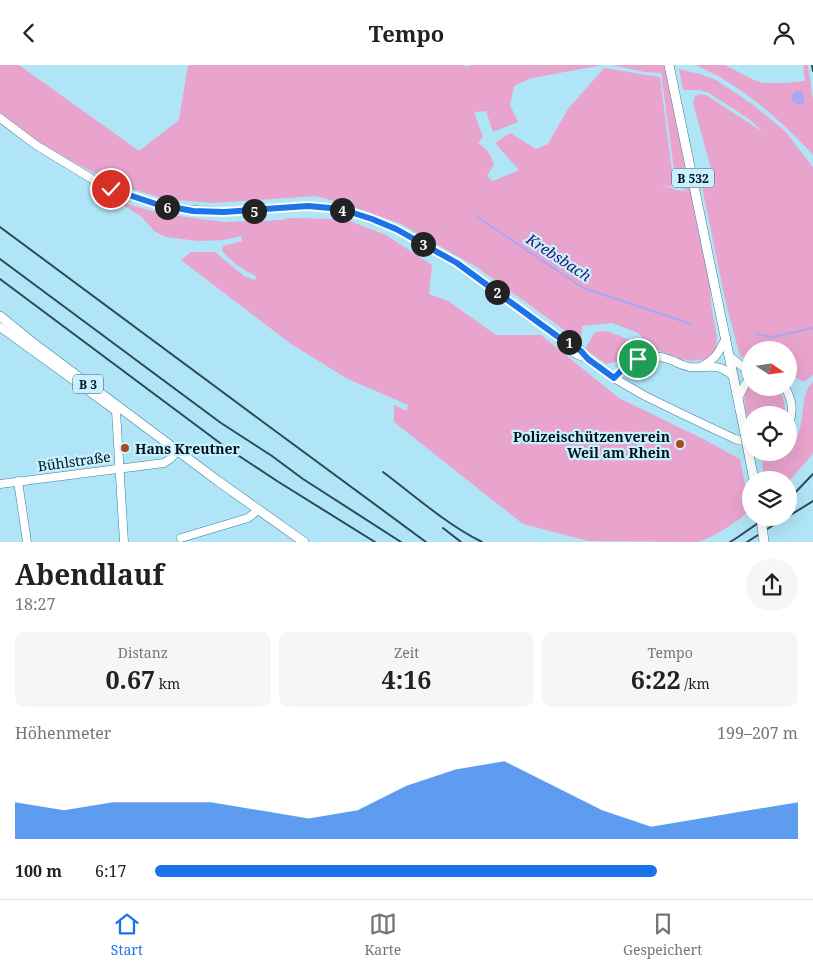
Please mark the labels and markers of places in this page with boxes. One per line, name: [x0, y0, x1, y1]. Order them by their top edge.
pin: [90, 168, 132, 210]
pin: 6: [154, 195, 180, 219]
pin: 4: [330, 197, 354, 223]
pin: 5: [242, 199, 266, 223]
pin: 3: [410, 231, 436, 257]
pin: 2: [484, 279, 510, 305]
pin: 1: [556, 329, 582, 355]
pin: [617, 338, 659, 380]
place label: Polizeischützenverein Weil am Rhein: [513, 427, 670, 462]
marker: Polizeischützenverein Weil am Rhein: [674, 438, 686, 450]
place label: Hans Kreutner: [135, 439, 241, 458]
marker: Hans Kreutner: [119, 442, 131, 454]

